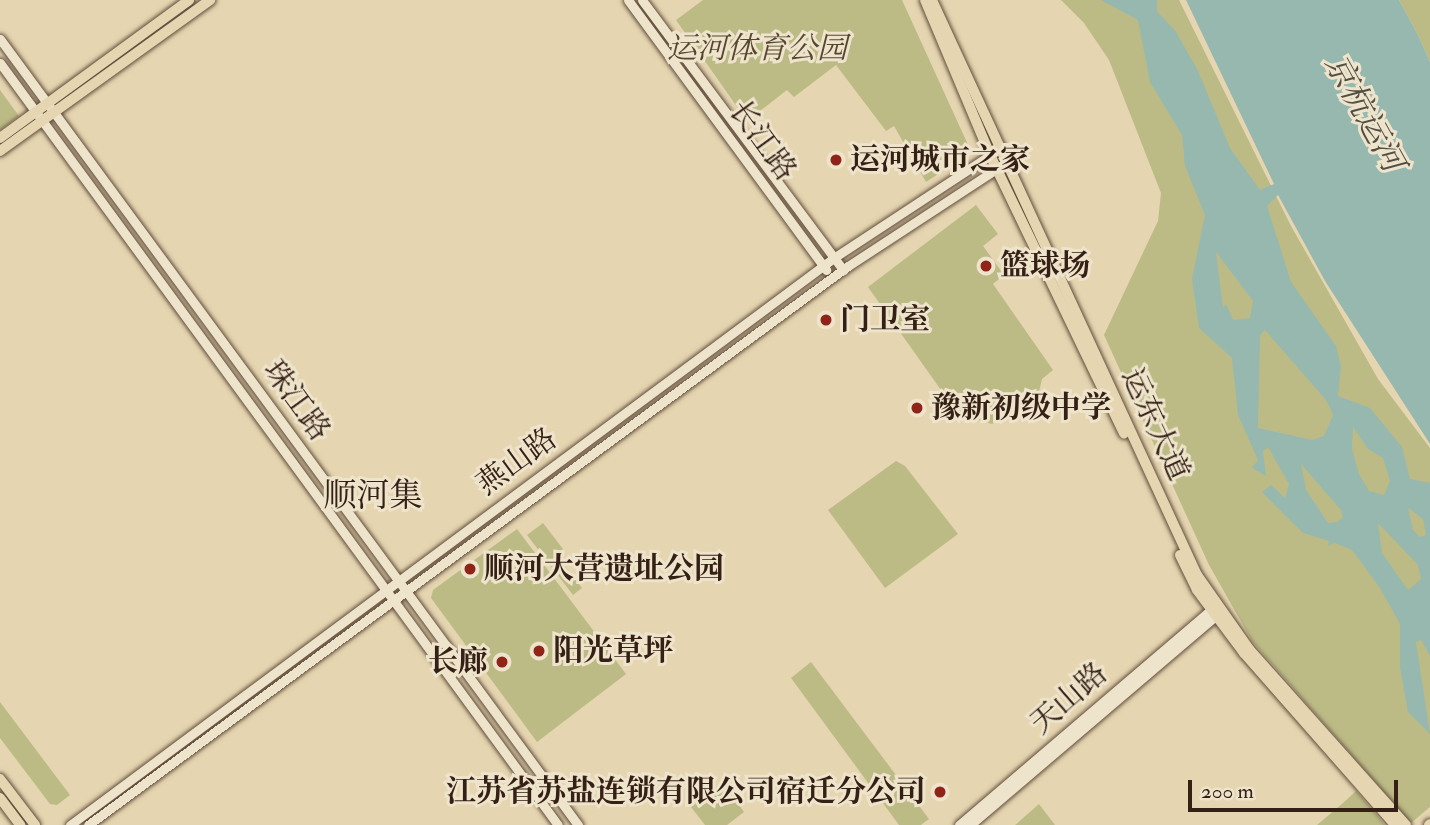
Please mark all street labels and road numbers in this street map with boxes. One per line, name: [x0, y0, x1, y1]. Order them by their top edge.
street label: 长江路: [721, 94, 803, 188]
street label: 珠江路: [255, 354, 337, 448]
street label: 运东大道: [1113, 363, 1197, 487]
street label: 燕山路: [470, 421, 564, 503]
street label: 天山路: [1023, 656, 1115, 742]

